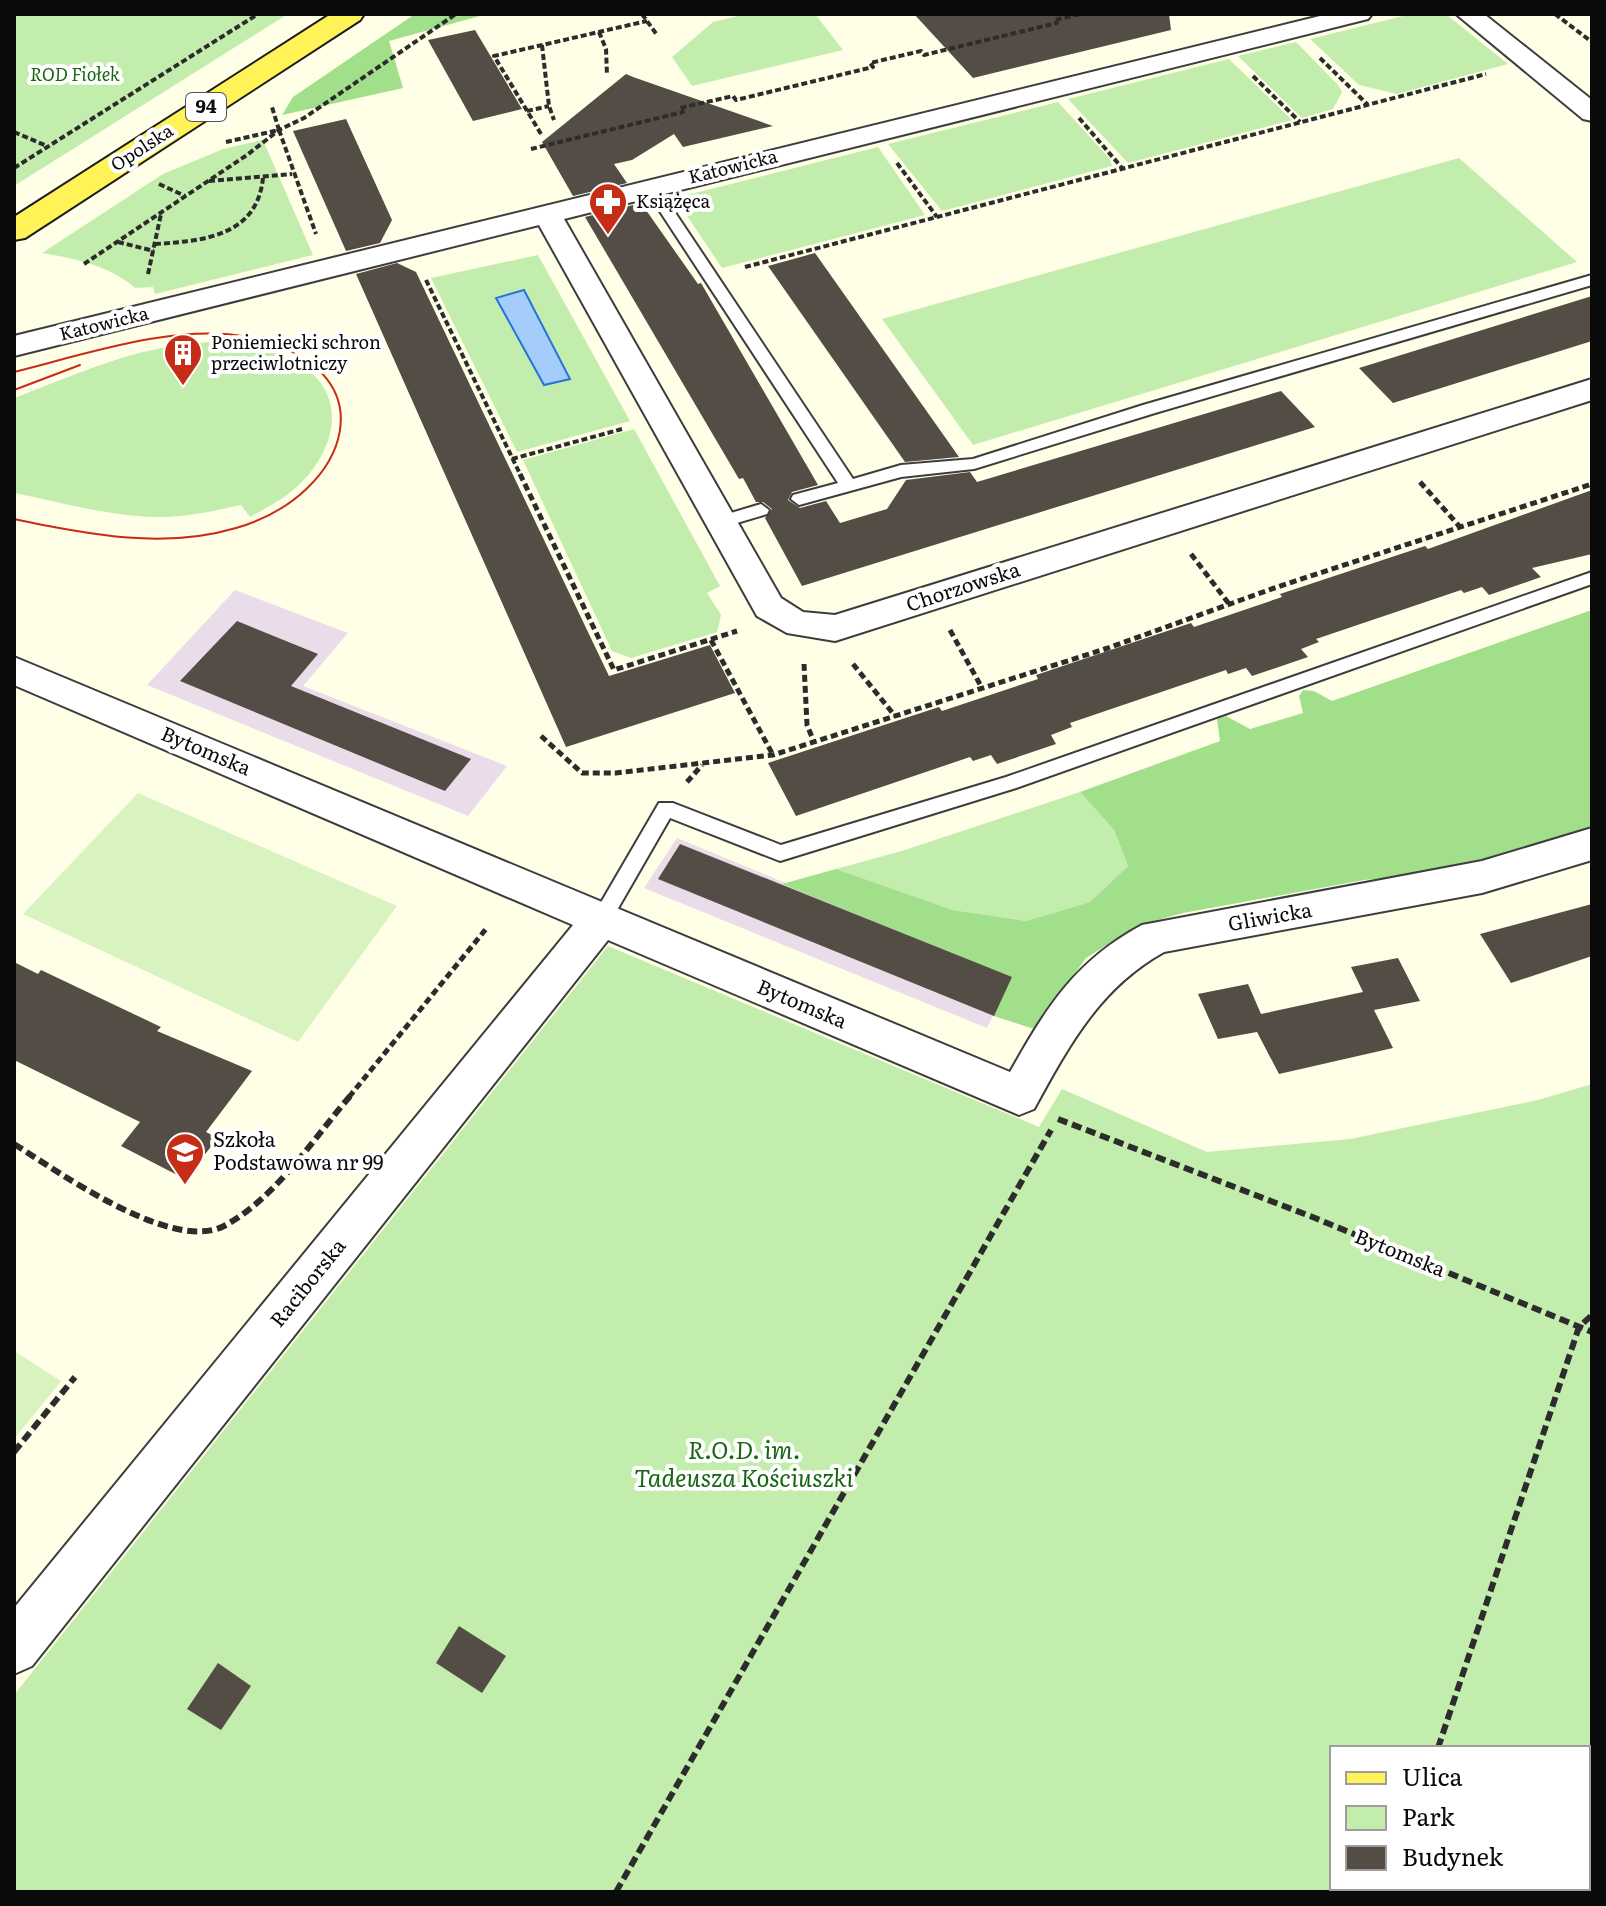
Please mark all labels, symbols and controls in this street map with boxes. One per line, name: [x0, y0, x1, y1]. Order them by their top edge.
park label: ROD Fiołek: [30, 60, 120, 87]
road number: 94: [186, 93, 226, 121]
street label: Opolska: [105, 116, 178, 177]
street label: Katowicka: [685, 141, 780, 190]
pharmacy icon: Książęca: [587, 181, 629, 236]
place label: Książęca: [636, 187, 710, 214]
street label: Katowicka: [56, 298, 151, 347]
place label: Poniemiecki schron przeciwlotniczy: [211, 328, 381, 376]
building icon: Poniemiecki schron przeciwlotniczy: [162, 332, 204, 387]
street label: Chorzowska: [902, 553, 1023, 618]
street label: Bytomska: [157, 717, 257, 782]
street label: Gliwicka: [1225, 893, 1314, 937]
street label: Bytomska: [753, 970, 853, 1035]
place label: Szkoła Podstawowa nr 99: [213, 1123, 383, 1176]
school or university icon: Szkoła Podstawowa nr 99: [164, 1131, 206, 1186]
street label: Bytomska: [1351, 1219, 1451, 1283]
street label: Raciborska: [261, 1231, 352, 1332]
park label: R.O.D. im. Tadeusza Kościuszki: [634, 1431, 854, 1494]
legend: [1330, 1746, 1590, 1890]
text: Ulica: [1402, 1758, 1462, 1793]
text: Park: [1402, 1798, 1455, 1833]
text: Budynek: [1402, 1838, 1504, 1873]

